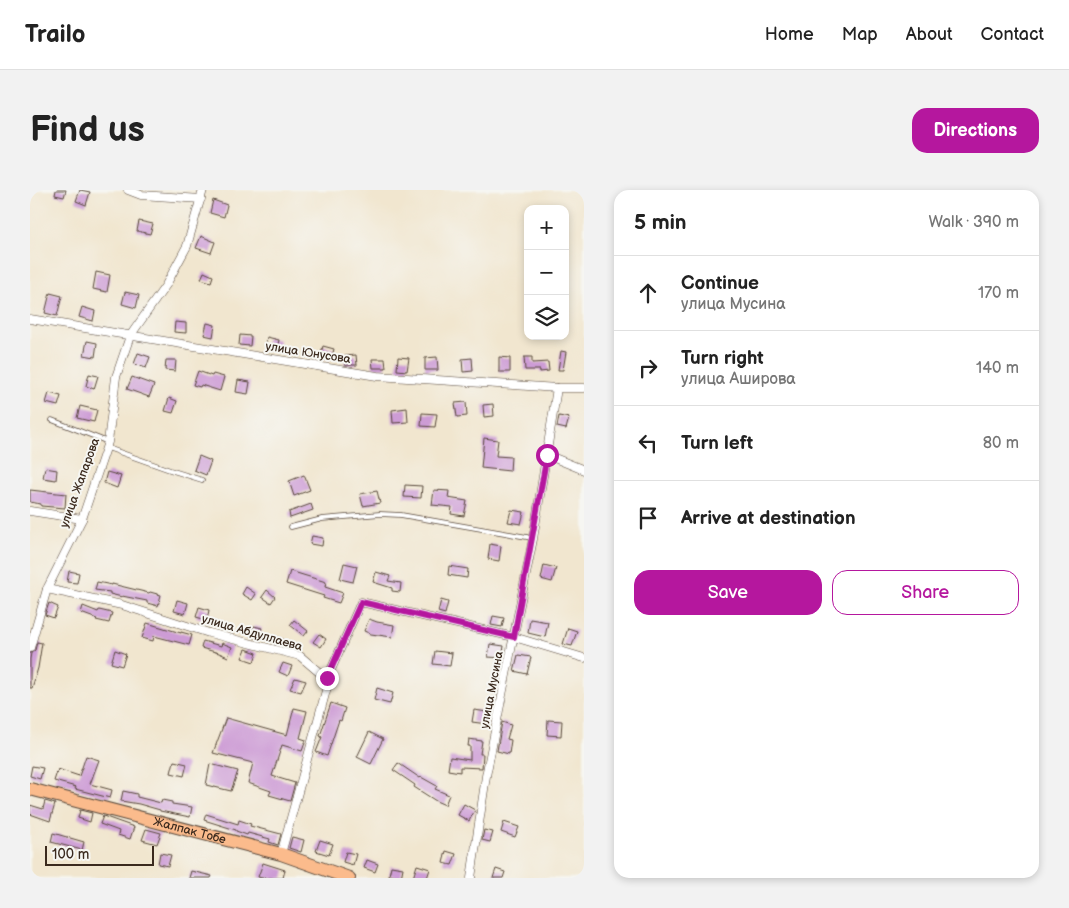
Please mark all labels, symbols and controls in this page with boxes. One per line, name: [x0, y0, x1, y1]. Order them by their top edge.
text: Trailo: [25, 20, 85, 49]
text: Home: [765, 24, 814, 45]
text: Map: [842, 24, 878, 45]
text: About: [906, 24, 953, 45]
text: Contact: [981, 24, 1044, 45]
button: Directions: [912, 108, 1039, 153]
text: Find us: [30, 109, 145, 152]
map controls: [524, 205, 569, 340]
button: +: [524, 205, 569, 250]
text: 5 min: [634, 210, 687, 235]
text: Walk · 390 m: [928, 213, 1019, 232]
button: −: [524, 250, 569, 295]
text: Continue: [681, 272, 759, 295]
icon: ahead: [634, 279, 662, 307]
text: 170 m: [978, 284, 1019, 303]
button: layers: [524, 295, 569, 340]
text: улица Мусина: [681, 295, 786, 314]
street label: улица Юнусова: [264, 339, 352, 367]
text: Turn right: [681, 347, 764, 370]
icon: right: [634, 354, 662, 382]
text: 140 m: [976, 359, 1019, 378]
text: улица Аширова: [681, 370, 796, 389]
icon: left: [634, 429, 662, 457]
text: Turn left: [681, 432, 753, 455]
text: 80 m: [983, 434, 1019, 453]
street label: улица Жапарова: [57, 436, 103, 530]
route start: [536, 444, 559, 467]
icon: arrive: [634, 504, 662, 532]
text: Arrive at destination: [681, 507, 856, 530]
button: Save: [634, 570, 822, 615]
button: Share: [832, 570, 1019, 615]
street label: улица Абдуллаева: [200, 611, 304, 655]
street label: улица Мусина: [477, 650, 507, 730]
route end: [316, 667, 339, 690]
street label: Жалпак Тобе: [152, 814, 228, 847]
scale bar: [45, 843, 154, 866]
text: 100 m: [52, 846, 89, 863]

